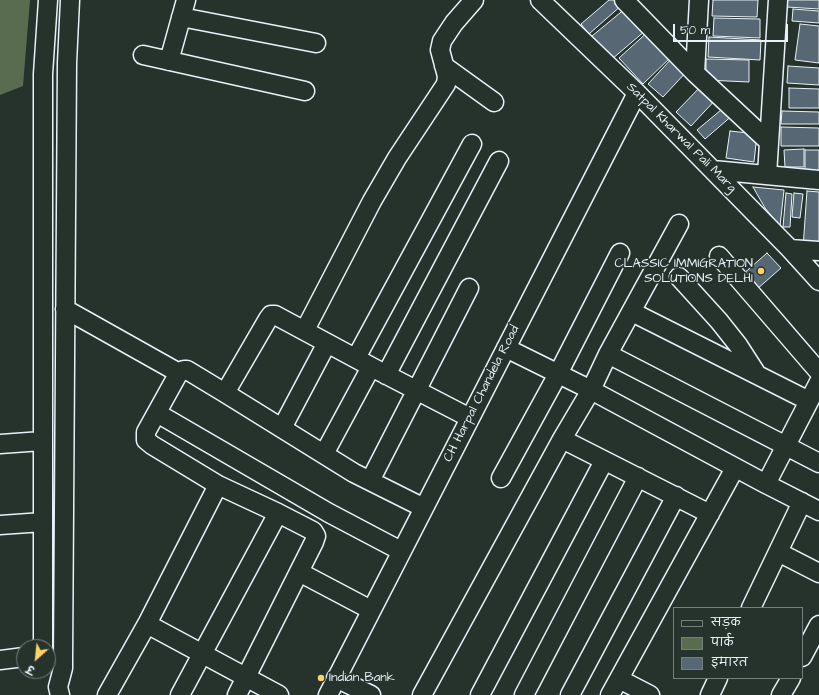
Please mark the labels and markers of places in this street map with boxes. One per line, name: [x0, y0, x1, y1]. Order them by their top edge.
place label: CLASSIC IMMIGRATION SOLUTIONS DELHI: [614, 256, 753, 287]
marker: CLASSIC IMMIGRATION SOLUTIONS DELHI: [756, 266, 766, 276]
place label: Indian Bank: [329, 670, 395, 686]
marker: Indian Bank: [316, 673, 326, 683]

